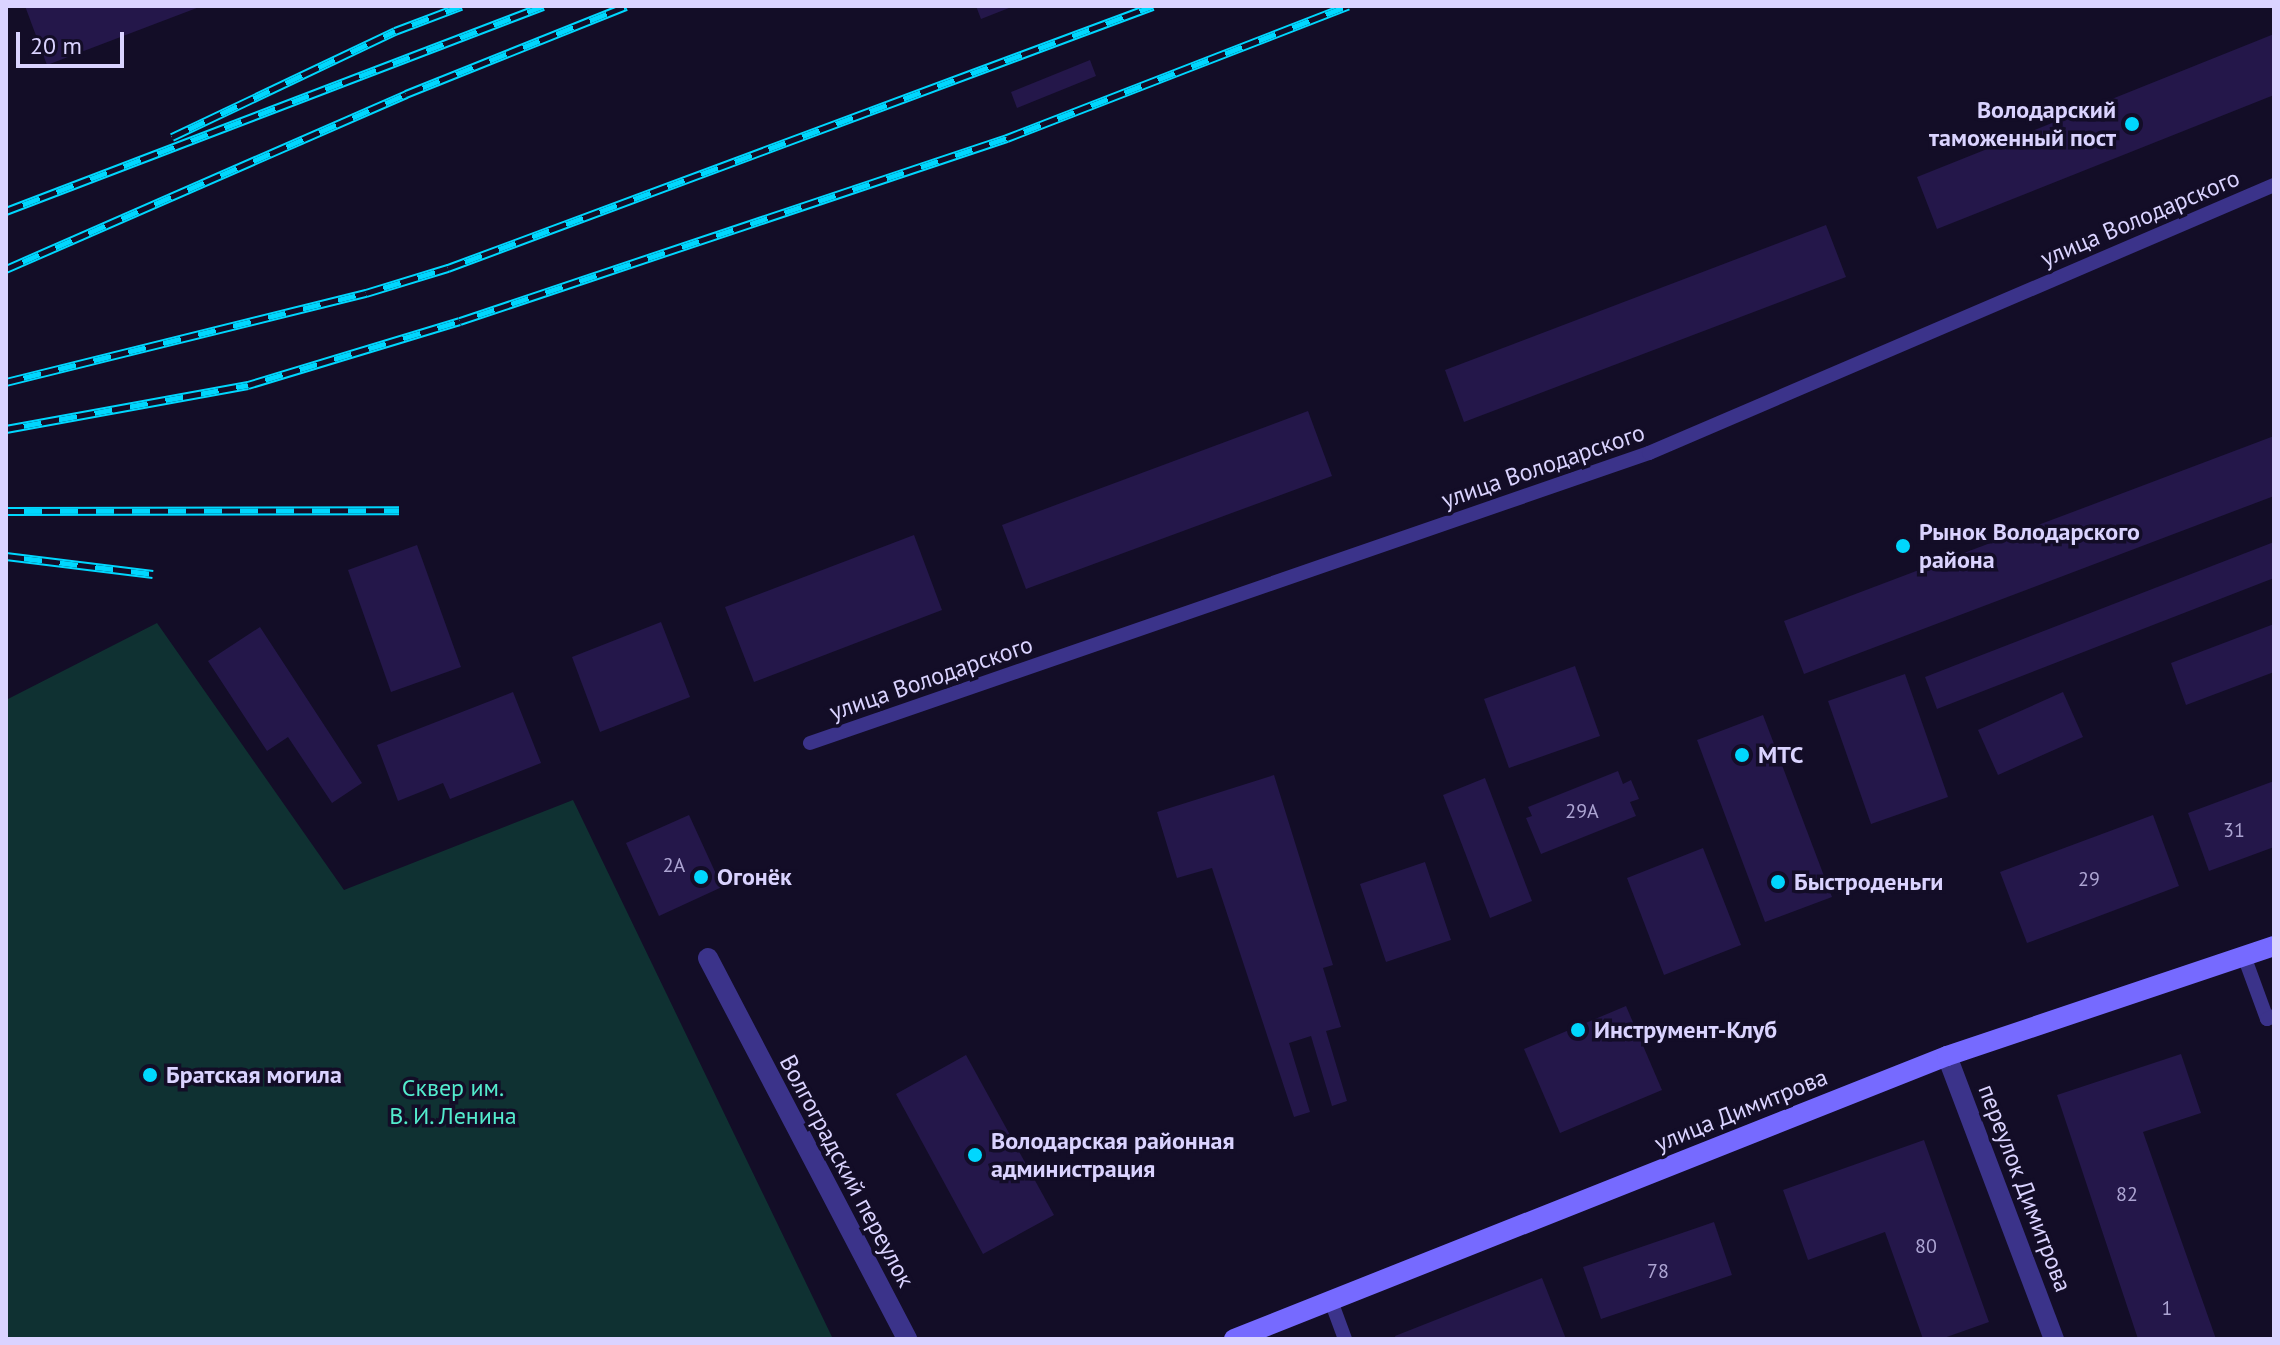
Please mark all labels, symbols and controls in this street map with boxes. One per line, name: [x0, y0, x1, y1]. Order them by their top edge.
scale bar: [20, 16, 128, 66]
text: 20 m: [30, 30, 82, 61]
place label: Володарский таможенный пост: [1929, 96, 2116, 152]
marker: Володарский таможенный пост: [2123, 115, 2141, 133]
street label: улица Володарского: [2036, 163, 2244, 273]
street label: улица Володарского: [1438, 418, 1648, 514]
place label: Рынок Володарского района: [1919, 518, 2140, 574]
marker: Рынок Володарского района: [1894, 537, 1912, 555]
street label: улица Володарского: [826, 630, 1036, 726]
place label: МТС: [1758, 741, 1803, 769]
marker: МТС: [1733, 746, 1751, 764]
house number: 29А: [1565, 799, 1599, 823]
house number: 31: [2223, 818, 2245, 842]
house number: 2А: [663, 853, 685, 877]
place label: Огонёк: [717, 863, 792, 891]
house number: 29: [2078, 867, 2100, 891]
marker: Огонёк: [692, 868, 710, 886]
place label: Быстроденьги: [1794, 868, 1943, 896]
marker: Быстроденьги: [1769, 873, 1787, 891]
place label: Инструмент-Клуб: [1594, 1016, 1777, 1044]
marker: Инструмент-Клуб: [1569, 1021, 1587, 1039]
street label: Волгоградский переулок: [774, 1050, 920, 1292]
place label: Братская могила: [166, 1061, 342, 1089]
street label: улица Димитрова: [1650, 1062, 1832, 1158]
marker: Братская могила: [141, 1066, 159, 1084]
park label: Сквер им. В. И. Ленина: [387, 1074, 519, 1130]
street label: переулок Димитрова: [1972, 1080, 2078, 1296]
place label: Володарская районная администрация: [991, 1127, 1235, 1183]
marker: Володарская районная администрация: [966, 1146, 984, 1164]
house number: 82: [2116, 1182, 2138, 1206]
house number: 80: [1915, 1234, 1937, 1258]
house number: 78: [1647, 1259, 1669, 1283]
house number: 1: [2162, 1296, 2172, 1320]

